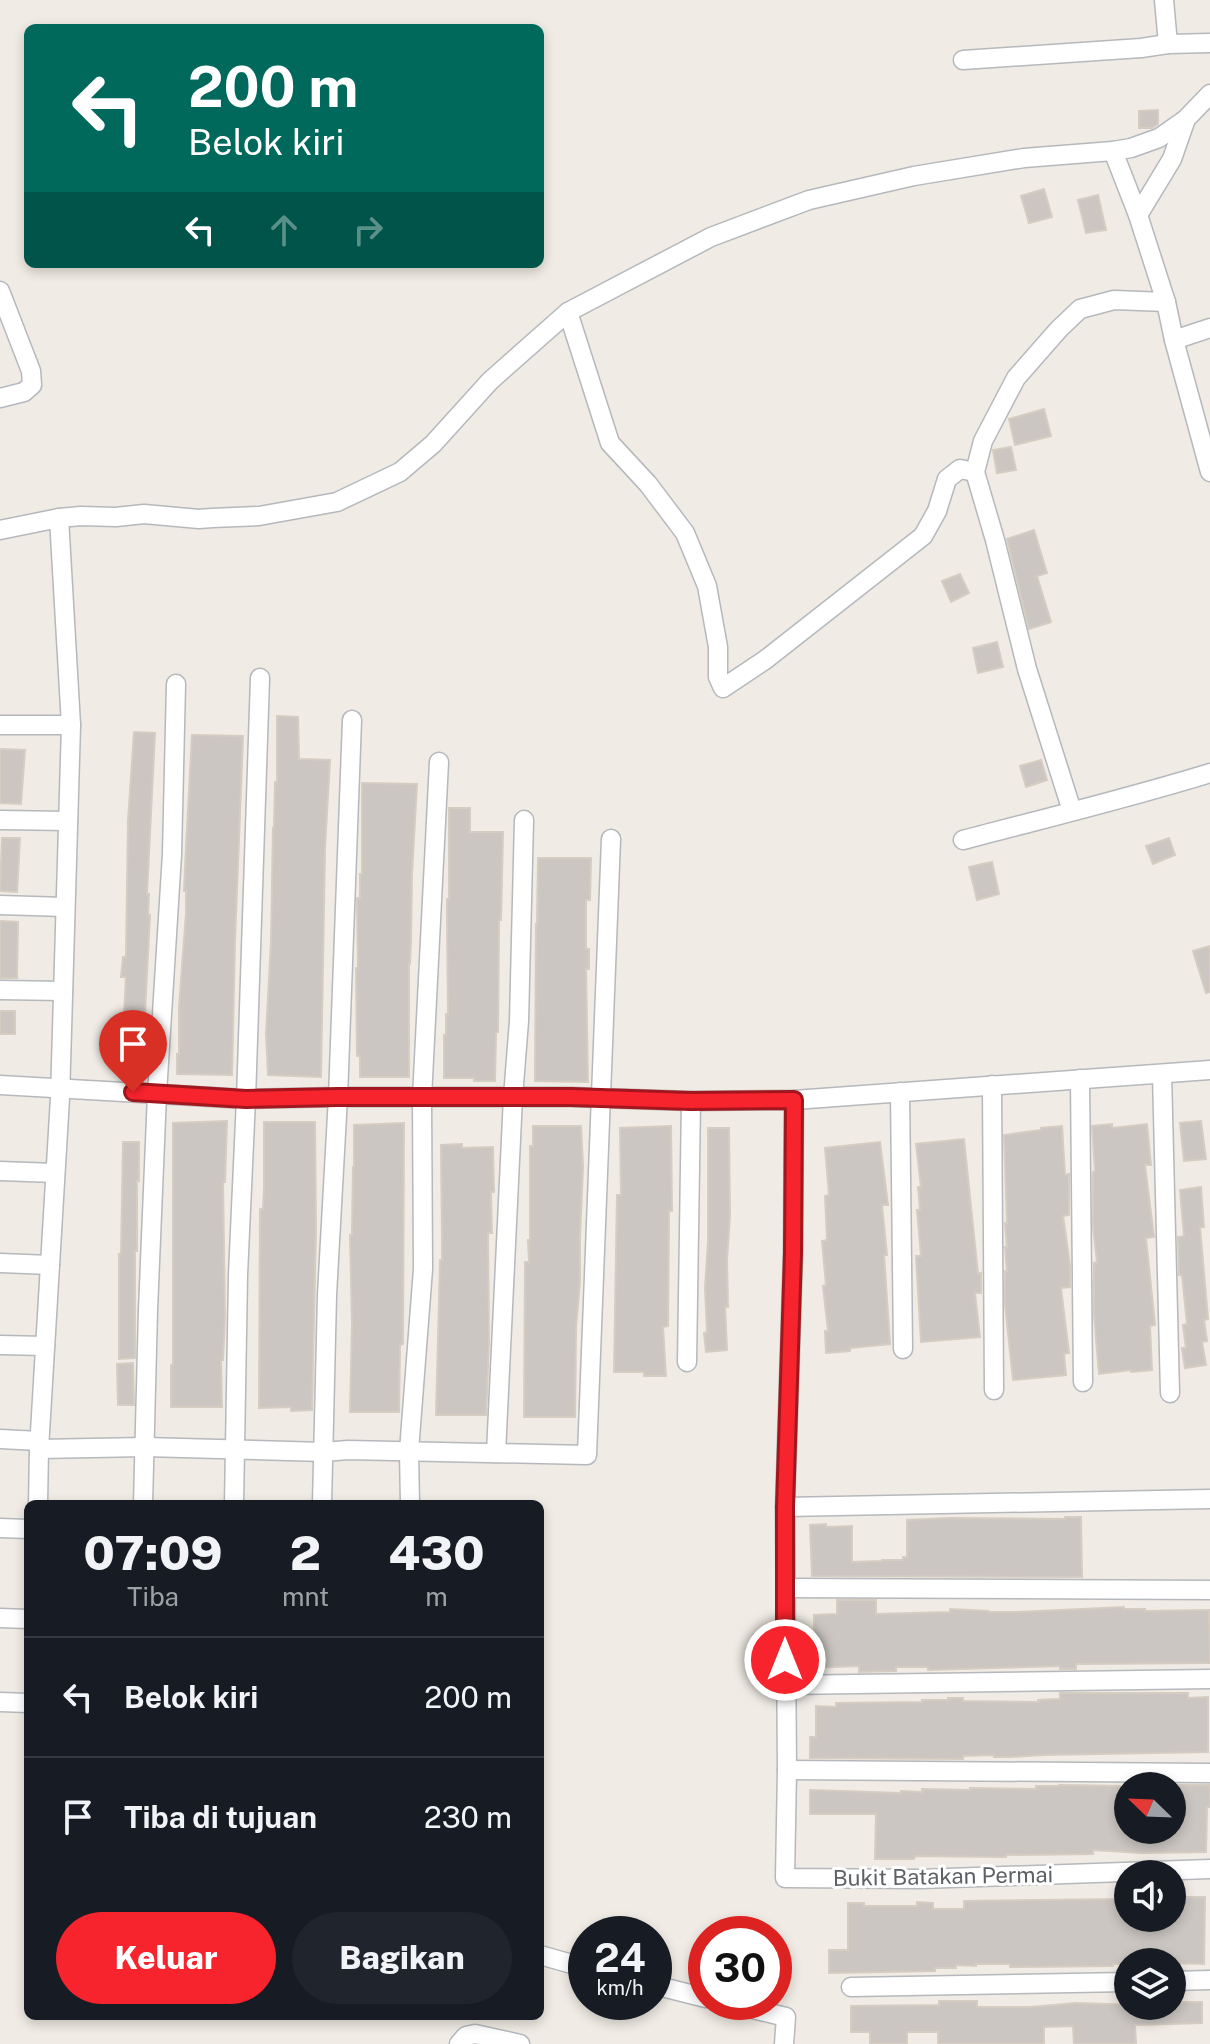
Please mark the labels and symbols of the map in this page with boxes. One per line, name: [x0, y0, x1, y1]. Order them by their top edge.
pin: [99, 1010, 167, 1092]
position arrow: [743, 1618, 827, 1702]
north arrow: [1114, 1772, 1186, 1844]
street label: Bukit Batakan Permai: [833, 1861, 1053, 1891]
speed limit sign: 30: [688, 1916, 792, 2020]

